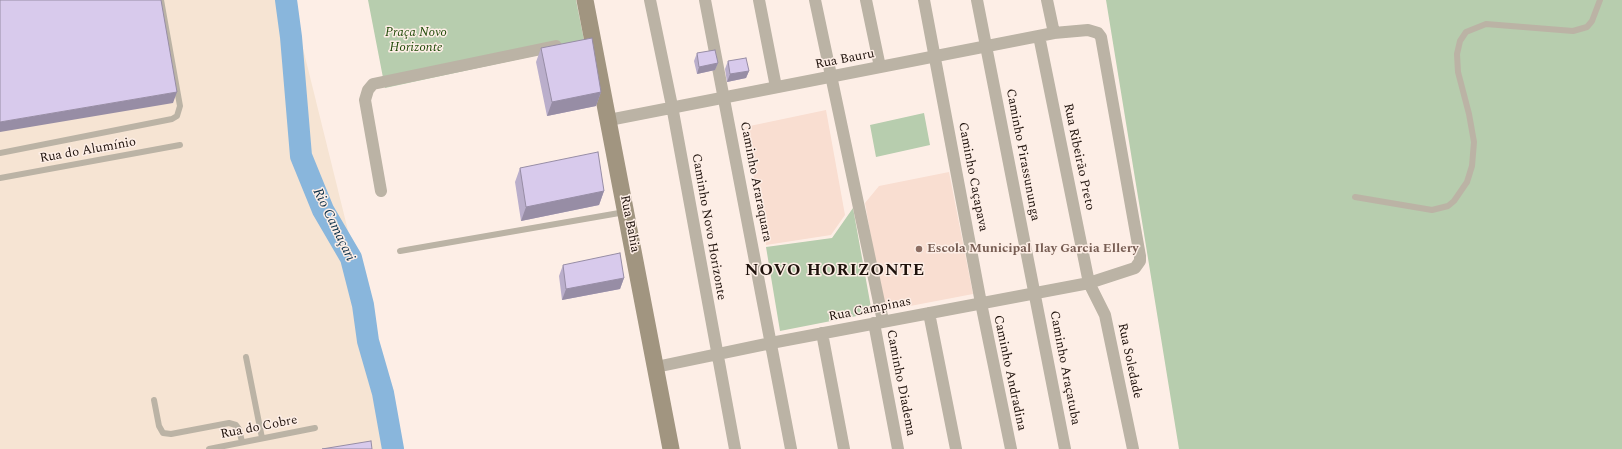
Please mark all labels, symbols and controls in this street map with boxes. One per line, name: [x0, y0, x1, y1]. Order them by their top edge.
park label: Praça Novo Horizonte: [385, 25, 447, 56]
street label: Rua Bauru: [814, 47, 876, 73]
street label: Caminho Pirassununga: [1002, 88, 1042, 222]
street label: Rua Ribeirão Preto: [1059, 102, 1097, 212]
street label: Caminho Araraquara: [736, 121, 774, 243]
street label: Caminho Caçapava: [954, 121, 990, 233]
street label: Rua do Alumínio: [39, 135, 137, 167]
street label: Caminho Novo Horizonte: [687, 152, 729, 302]
water label: Rio Camaçari: [308, 186, 358, 264]
street label: Rua Bahia: [616, 194, 642, 254]
place label: Escola Municipal Ilay Garcia Ellery: [927, 241, 1138, 257]
marker: Escola Municipal Ilay Garcia Ellery: [914, 244, 924, 254]
district label: NOVO HORIZONTE: [745, 262, 925, 282]
street label: Rua Campinas: [828, 294, 912, 326]
street label: Caminho Araçatuba: [1045, 310, 1083, 426]
street label: Caminho Andradina: [989, 314, 1029, 432]
street label: Rua Soledade: [1113, 322, 1145, 400]
street label: Caminho Diadema: [882, 329, 918, 437]
street label: Rua do Cobre: [219, 413, 299, 443]

